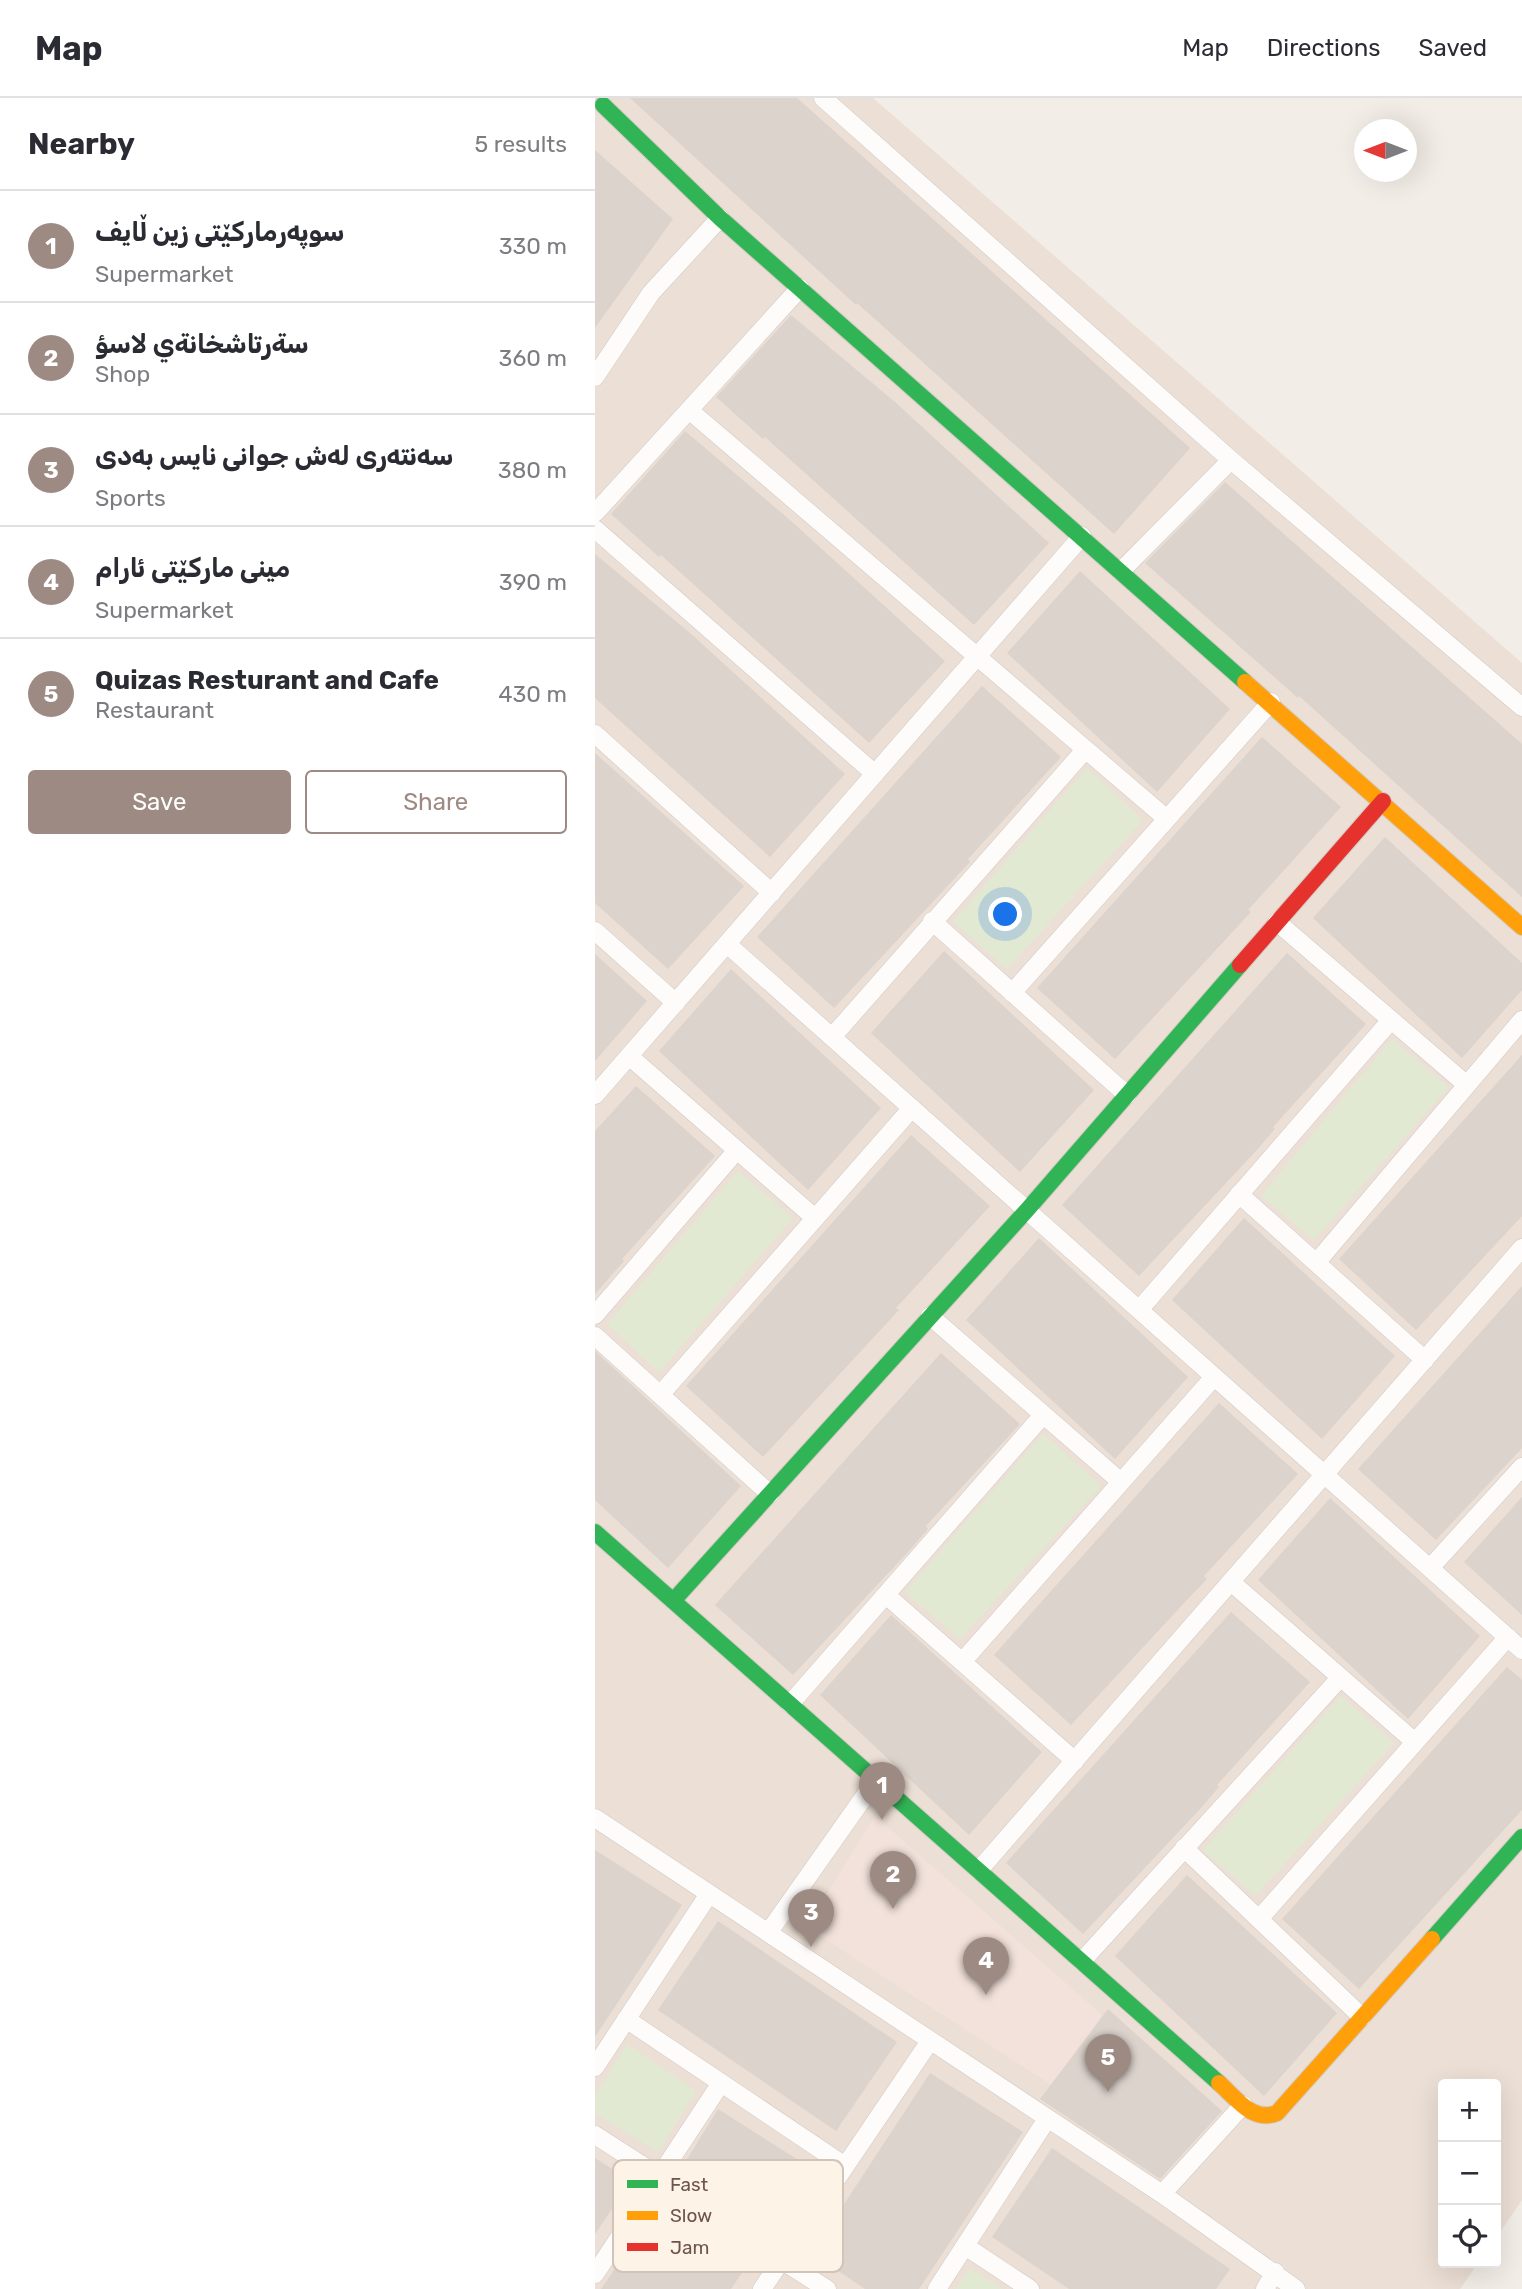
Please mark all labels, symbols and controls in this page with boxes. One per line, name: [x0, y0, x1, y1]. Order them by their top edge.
text: Map: [35, 29, 103, 68]
text: Map: [1182, 34, 1229, 62]
text: Directions: [1267, 34, 1380, 62]
text: Saved: [1418, 34, 1487, 62]
north arrow: [1354, 119, 1417, 182]
text: Nearby: [28, 126, 135, 162]
text: 5 results: [474, 130, 567, 158]
text: سوپەرماركێتی زین ڵایف: [95, 217, 344, 248]
text: 1: [45, 232, 57, 260]
text: 330 m: [499, 232, 567, 260]
text: Supermarket: [95, 260, 233, 288]
text: سةرتاشخانةي لاسؤ: [95, 329, 309, 360]
text: 2: [44, 344, 58, 372]
text: 360 m: [499, 344, 567, 372]
text: Shop: [95, 360, 150, 388]
text: سەنتەری لەش جوانی نایس بەدی: [95, 441, 453, 472]
text: 3: [43, 456, 59, 484]
text: 380 m: [498, 456, 567, 484]
text: Sports: [95, 484, 166, 512]
text: مينی ماركێتی ئارام: [95, 553, 290, 584]
text: 4: [43, 568, 59, 596]
text: 390 m: [499, 568, 567, 596]
text: Supermarket: [95, 596, 233, 624]
text: Quizas Resturant and Cafe: [95, 665, 439, 696]
text: 5: [44, 680, 58, 708]
text: 430 m: [498, 680, 567, 708]
text: Restaurant: [95, 696, 214, 724]
button: Save: [28, 770, 291, 834]
button: Share: [305, 770, 567, 834]
your location: [988, 897, 1022, 931]
pin: 1: [859, 1762, 905, 1820]
pin: 2: [870, 1851, 916, 1909]
pin: 3: [788, 1889, 834, 1947]
pin: 4: [963, 1937, 1009, 1995]
pin: 5: [1085, 2034, 1131, 2092]
map controls: [1438, 2079, 1501, 2268]
button: +: [1438, 2079, 1501, 2142]
button: −: [1438, 2142, 1501, 2205]
legend: [613, 2160, 843, 2272]
text: Fast: [670, 2173, 709, 2196]
text: Slow: [670, 2204, 712, 2227]
button: locate: [1438, 2205, 1501, 2268]
text: Jam: [670, 2236, 709, 2259]

